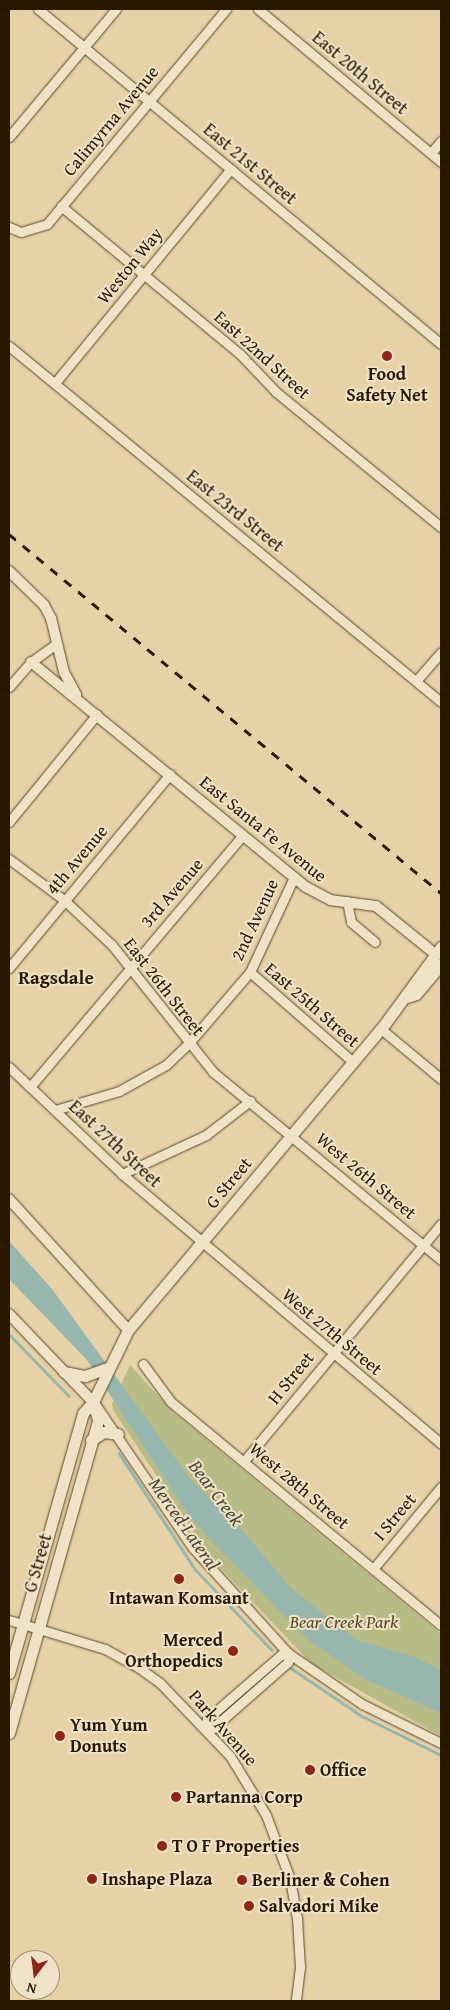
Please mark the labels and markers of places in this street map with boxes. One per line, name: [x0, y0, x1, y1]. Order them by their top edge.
marker: Food Safety Net: [381, 350, 393, 362]
place label: Food Safety Net: [346, 364, 428, 406]
marker: Intawan Komsant: [173, 1573, 185, 1585]
place label: Intawan Komsant: [109, 1587, 249, 1609]
place label: Merced Orthopedics: [125, 1630, 223, 1672]
marker: Merced Orthopedics: [227, 1645, 239, 1657]
place label: Yum Yum Donuts: [70, 1715, 148, 1758]
marker: Yum Yum Donuts: [54, 1730, 66, 1742]
place label: Office: [320, 1759, 367, 1781]
marker: Office: [304, 1764, 316, 1776]
place label: Partanna Corp: [186, 1786, 303, 1808]
marker: Partanna Corp: [170, 1791, 182, 1803]
place label: T O F Properties: [172, 1835, 300, 1857]
marker: T O F Properties: [156, 1840, 168, 1852]
place label: Inshape Plaza: [102, 1868, 212, 1890]
place label: Berliner & Cohen: [252, 1869, 390, 1891]
marker: Inshape Plaza: [86, 1873, 98, 1885]
marker: Berliner & Cohen: [236, 1874, 248, 1886]
place label: Salvadori Mike: [259, 1895, 379, 1917]
marker: Salvadori Mike: [243, 1900, 255, 1912]

